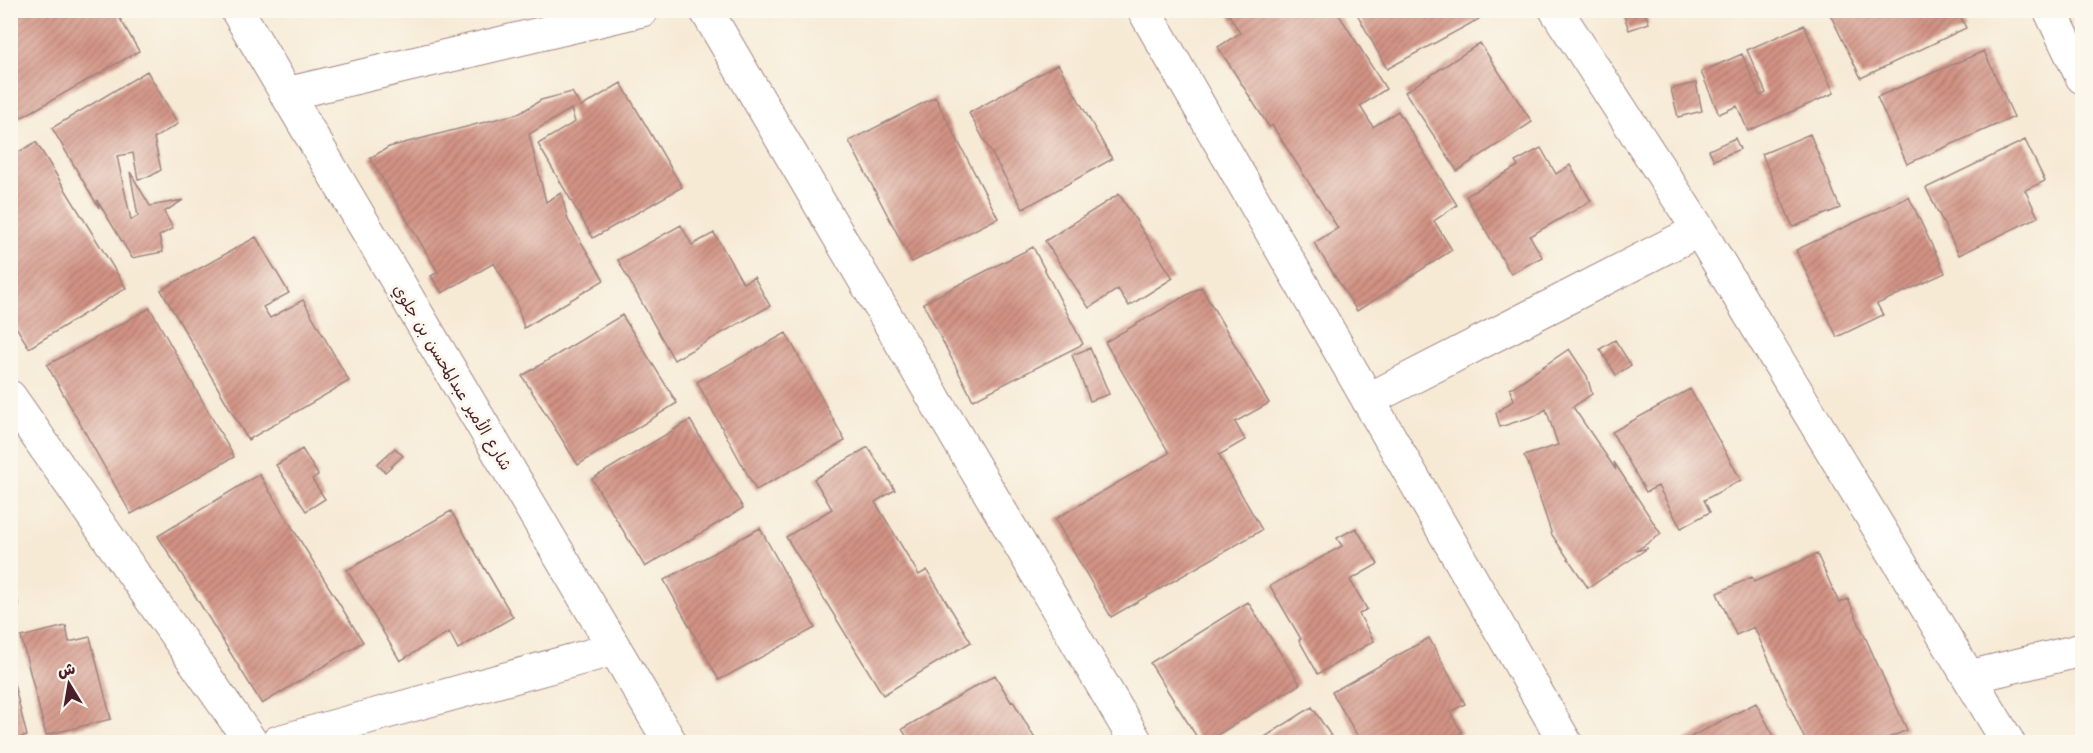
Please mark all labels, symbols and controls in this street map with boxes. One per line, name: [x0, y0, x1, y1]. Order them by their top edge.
street label: شارع الأمير عبدالمحسن بن جلوي: [386, 280, 517, 476]
north arrow: [39, 654, 99, 714]
text: ش: [55, 657, 77, 685]

